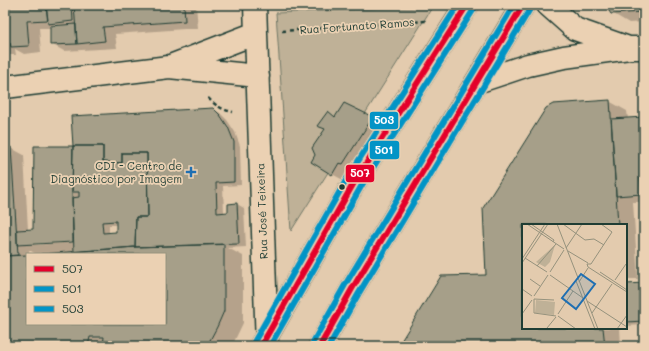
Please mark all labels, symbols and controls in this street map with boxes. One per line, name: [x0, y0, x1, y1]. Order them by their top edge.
street label: Rua Fortunato Ramos: [299, 14, 415, 37]
line badge: 503: [369, 111, 399, 130]
text: 503: [374, 112, 394, 127]
line badge: 501: [369, 140, 400, 160]
text: 501: [375, 142, 393, 157]
place label: CDI - Centro de Diagnóstico por Imagem: [50, 158, 182, 186]
street label: Rua José Teixeira: [252, 163, 271, 259]
line badge: 507: [345, 164, 375, 183]
text: 507: [350, 165, 370, 180]
marker: CDI - Centro de Diagnóstico por Imagem: [185, 166, 197, 178]
unlabelled marker: [337, 182, 347, 192]
inset map: [522, 224, 627, 329]
legend: [26, 253, 166, 325]
text: 507: [62, 260, 83, 276]
text: 501: [62, 280, 82, 296]
text: 503: [62, 300, 83, 316]

